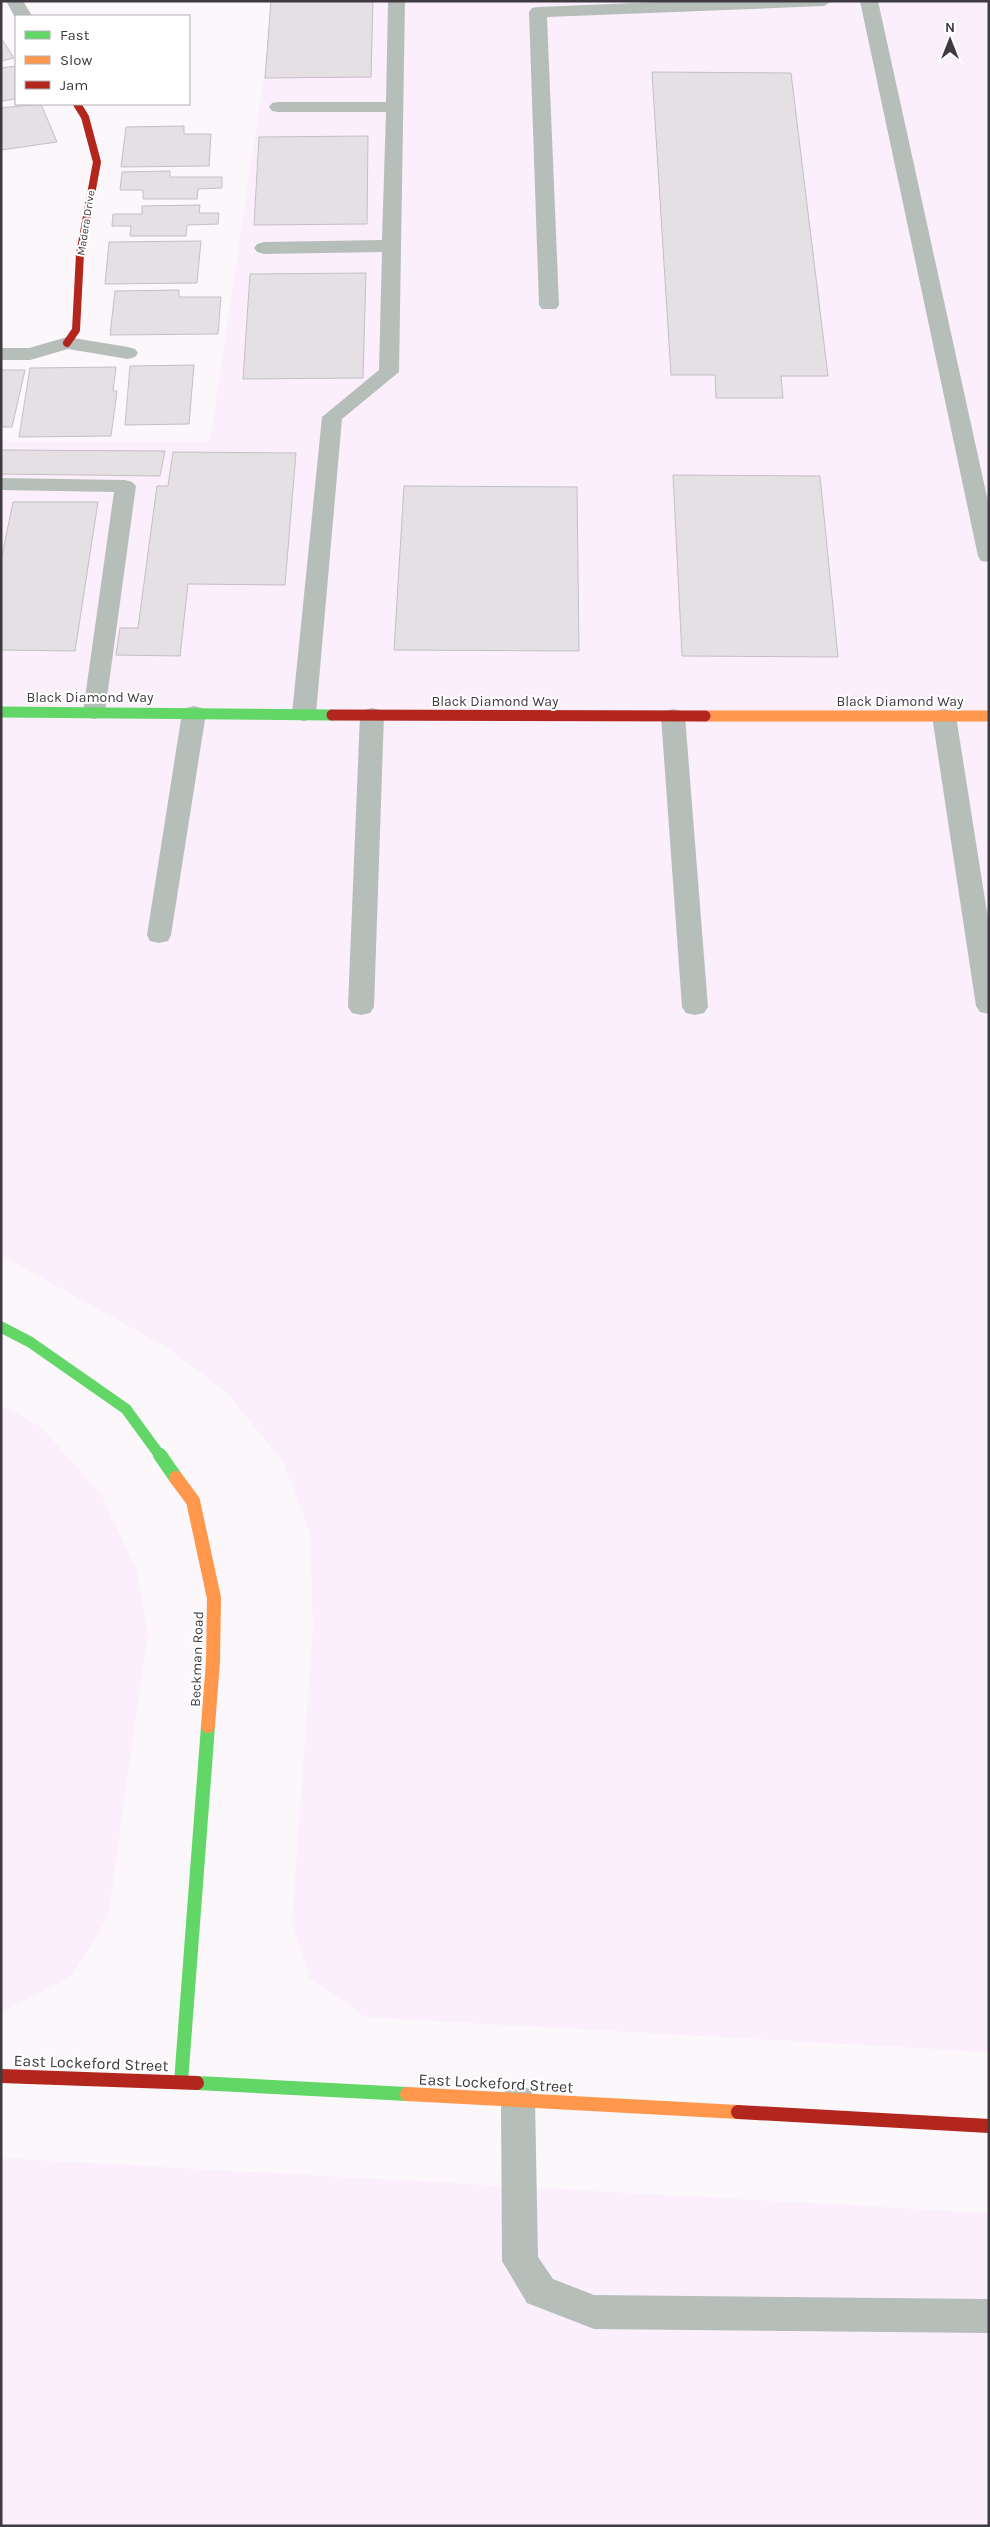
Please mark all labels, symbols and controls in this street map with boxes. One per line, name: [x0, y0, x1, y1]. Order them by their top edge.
legend: [15, 15, 190, 105]
north arrow: [925, 15, 975, 65]
text: N: [945, 19, 955, 36]
text: Fast: [60, 26, 90, 44]
text: Slow: [60, 51, 92, 69]
text: Jam: [60, 76, 88, 94]
street label: Madera Drive: [74, 189, 98, 257]
street label: Black Diamond Way: [27, 689, 154, 706]
street label: Black Diamond Way: [432, 693, 559, 710]
street label: Black Diamond Way: [837, 693, 964, 710]
street label: Beckman Road: [187, 1611, 207, 1707]
street label: East Lockeford Street: [13, 2051, 169, 2075]
street label: East Lockeford Street: [418, 2069, 574, 2097]

